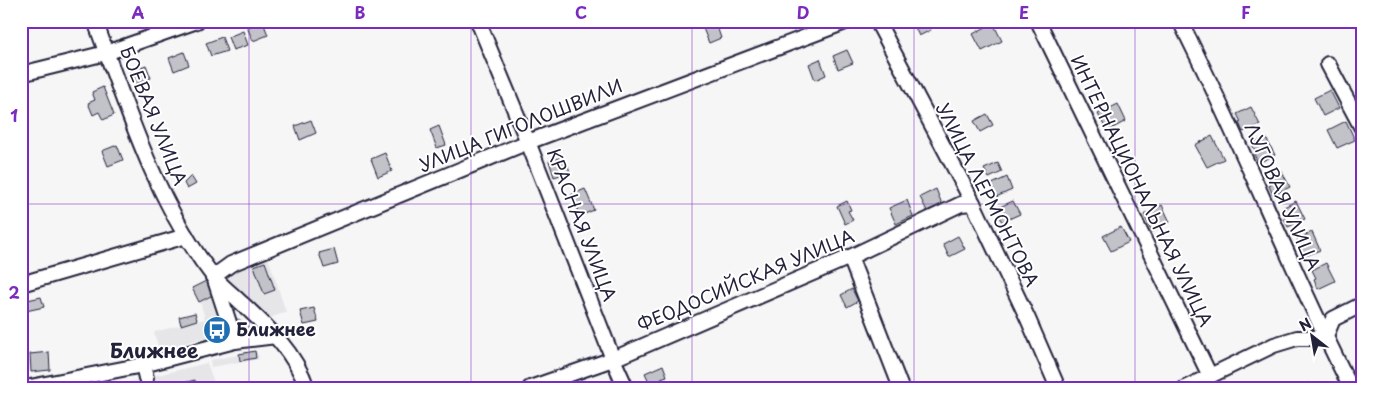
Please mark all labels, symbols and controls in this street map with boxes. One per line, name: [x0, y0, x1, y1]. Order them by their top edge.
text: A: [132, 0, 145, 24]
text: B: [355, 0, 366, 24]
text: C: [575, 0, 587, 24]
text: D: [797, 0, 809, 24]
text: E: [1019, 0, 1029, 24]
text: F: [1241, 0, 1251, 24]
street label: БОЕВАЯ УЛИЦА: [114, 42, 195, 189]
street label: ИНТЕРНАЦИОНАЛЬНАЯ УЛИЦА: [1065, 50, 1220, 331]
street label: УЛИЦА ГИГОЛОШВИЛИ: [415, 71, 626, 178]
street label: УЛИЦА ЛЕРМОНТОВА: [930, 98, 1046, 291]
text: 1: [10, 103, 18, 127]
street label: ЛУГОВАЯ УЛИЦА: [1239, 118, 1328, 275]
street label: КРАСНАЯ УЛИЦА: [541, 144, 624, 305]
street label: ФЕОДОСИЙСКАЯ УЛИЦА: [633, 222, 858, 338]
text: 2: [8, 280, 20, 304]
north arrow: [1286, 312, 1336, 362]
text: N: [1295, 313, 1315, 336]
bus stop icon: Ближнее: [202, 315, 232, 345]
place label: Ближнее: [236, 315, 316, 342]
district label: Ближнее: [110, 335, 198, 365]

